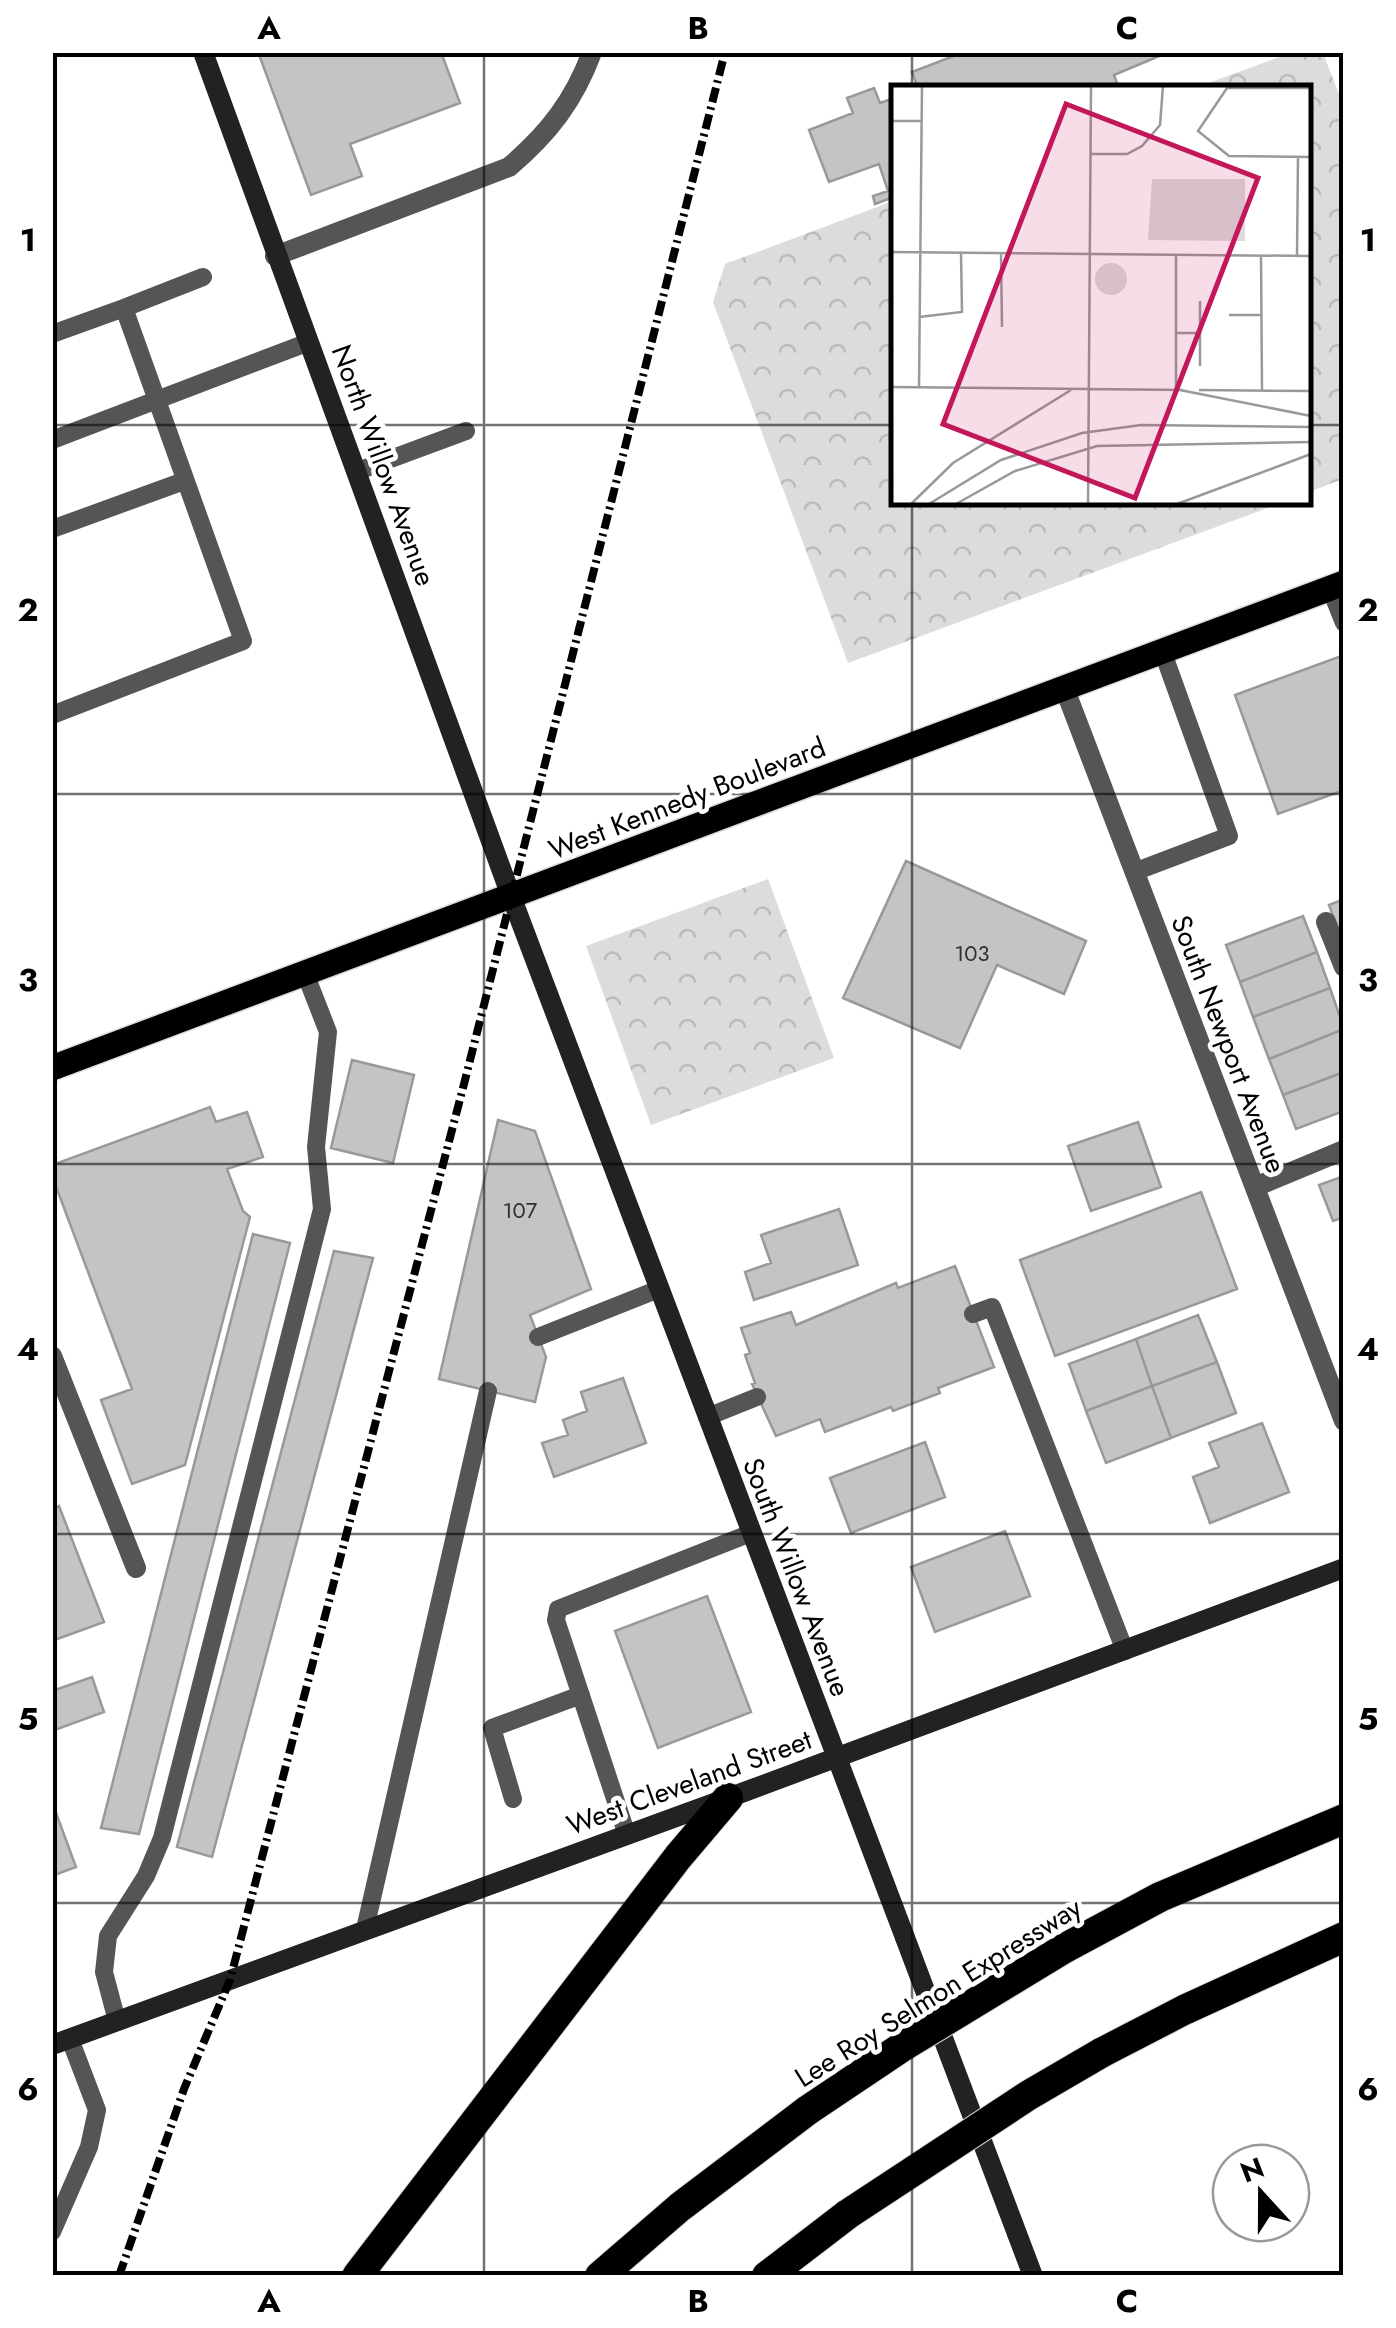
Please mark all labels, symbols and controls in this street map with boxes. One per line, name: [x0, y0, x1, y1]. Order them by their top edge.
text: A: [256, 5, 281, 51]
text: B: [687, 5, 709, 51]
text: C: [1116, 5, 1138, 51]
inset map: [891, 85, 1311, 505]
text: 1: [20, 217, 36, 263]
text: 1: [1360, 217, 1376, 263]
street label: North Willow Avenue: [321, 339, 446, 591]
text: 2: [18, 587, 39, 633]
text: 2: [1358, 587, 1379, 633]
street label: West Kennedy Boulevard: [543, 727, 832, 870]
street label: South Newport Avenue: [1160, 909, 1297, 1179]
house number: 103: [954, 937, 990, 969]
text: 3: [18, 957, 38, 1003]
text: 3: [1358, 957, 1378, 1003]
house number: 107: [503, 1194, 538, 1226]
text: 4: [17, 1326, 39, 1372]
text: 4: [1357, 1326, 1379, 1372]
street label: South Willow Avenue: [732, 1452, 861, 1702]
text: 5: [18, 1696, 38, 1742]
text: 5: [1358, 1696, 1378, 1742]
street label: West Cleveland Street: [561, 1719, 818, 1846]
street label: Lee Roy Selmon Expressway: [787, 1887, 1090, 2098]
text: 6: [17, 2066, 39, 2112]
text: 6: [1357, 2066, 1379, 2112]
north arrow: [1211, 2143, 1311, 2243]
text: N: [1234, 2147, 1270, 2193]
text: A: [256, 2278, 281, 2324]
text: B: [687, 2278, 709, 2324]
text: C: [1116, 2278, 1138, 2324]

